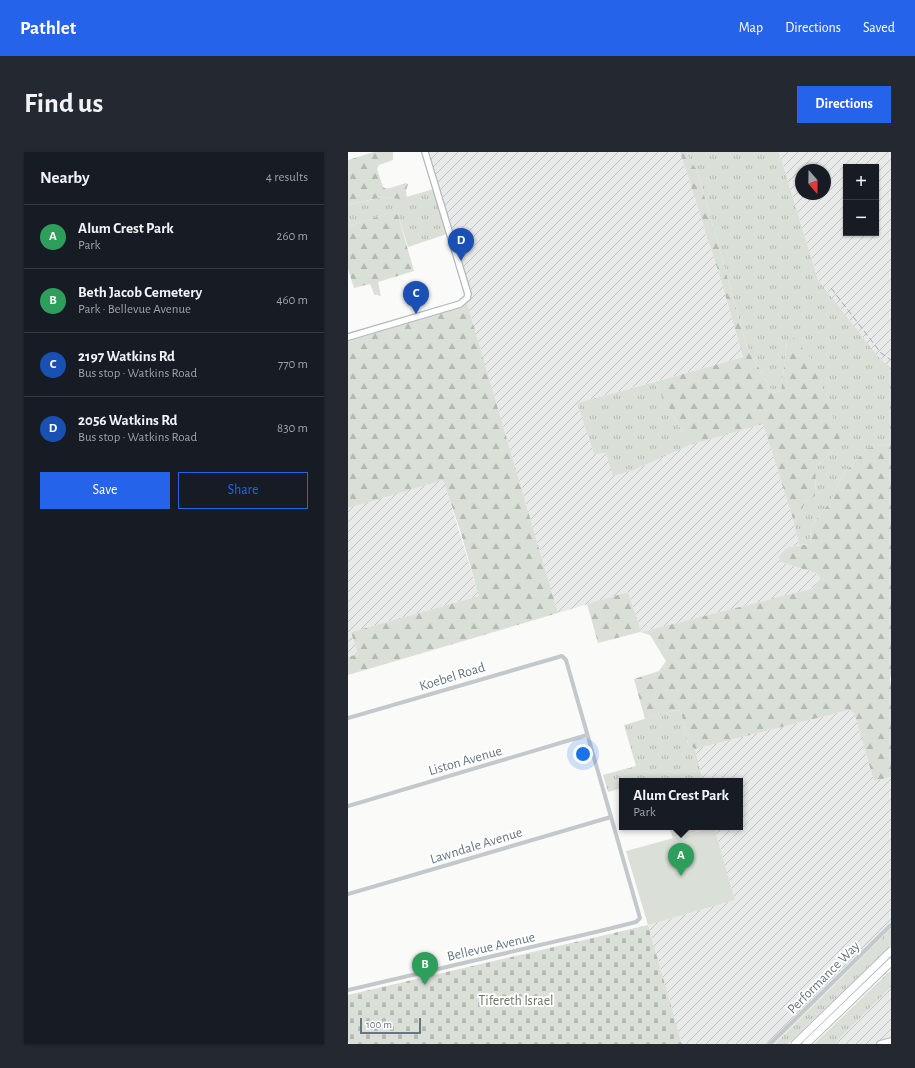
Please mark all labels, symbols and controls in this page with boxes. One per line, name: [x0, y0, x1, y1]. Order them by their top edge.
text: Pathlet: [20, 19, 76, 38]
text: Map: [739, 21, 763, 35]
text: Directions: [785, 21, 841, 35]
text: Saved: [863, 21, 895, 35]
button: Directions: [797, 86, 891, 123]
text: Find us: [24, 90, 103, 118]
north arrow: [795, 164, 831, 200]
map controls: [843, 164, 879, 236]
button: +: [843, 164, 879, 200]
text: Nearby: [40, 169, 90, 186]
text: 4 results: [266, 171, 308, 184]
button: −: [843, 200, 879, 236]
text: Alum Crest Park: [78, 221, 174, 236]
pin: D: [448, 228, 474, 261]
text: A: [49, 230, 57, 243]
text: 260 m: [277, 230, 308, 243]
text: Park: [78, 239, 100, 252]
pin: C: [403, 281, 429, 314]
text: Beth Jacob Cemetery: [78, 285, 202, 300]
text: B: [49, 294, 57, 307]
text: 460 m: [276, 294, 308, 307]
text: Park · Bellevue Avenue: [78, 303, 191, 316]
text: 2197 Watkins Rd: [78, 349, 175, 364]
text: C: [50, 358, 56, 371]
text: 770 m: [278, 358, 308, 371]
text: Bus stop · Watkins Road: [78, 367, 197, 380]
text: 2056 Watkins Rd: [78, 413, 177, 428]
text: D: [49, 422, 57, 435]
text: 830 m: [277, 422, 308, 435]
text: Bus stop · Watkins Road: [78, 431, 197, 444]
button: Save: [40, 472, 170, 509]
button: Share: [178, 472, 308, 509]
street label: Koebel Road: [418, 660, 487, 694]
street label: Liston Avenue: [427, 744, 504, 778]
your location: [573, 744, 593, 764]
popup: [619, 778, 743, 830]
text: Alum Crest Park: [633, 788, 729, 803]
text: Park: [633, 806, 656, 819]
street label: Lawndale Avenue: [429, 825, 524, 867]
pin: A: [668, 843, 694, 876]
street label: Bellevue Avenue: [446, 930, 537, 964]
street label: Performance Way: [785, 939, 863, 1017]
pin: B: [412, 952, 438, 985]
park label: Tifereth Israel: [478, 994, 554, 1008]
scale bar: [360, 1016, 421, 1035]
text: 100 m: [366, 1019, 392, 1030]

